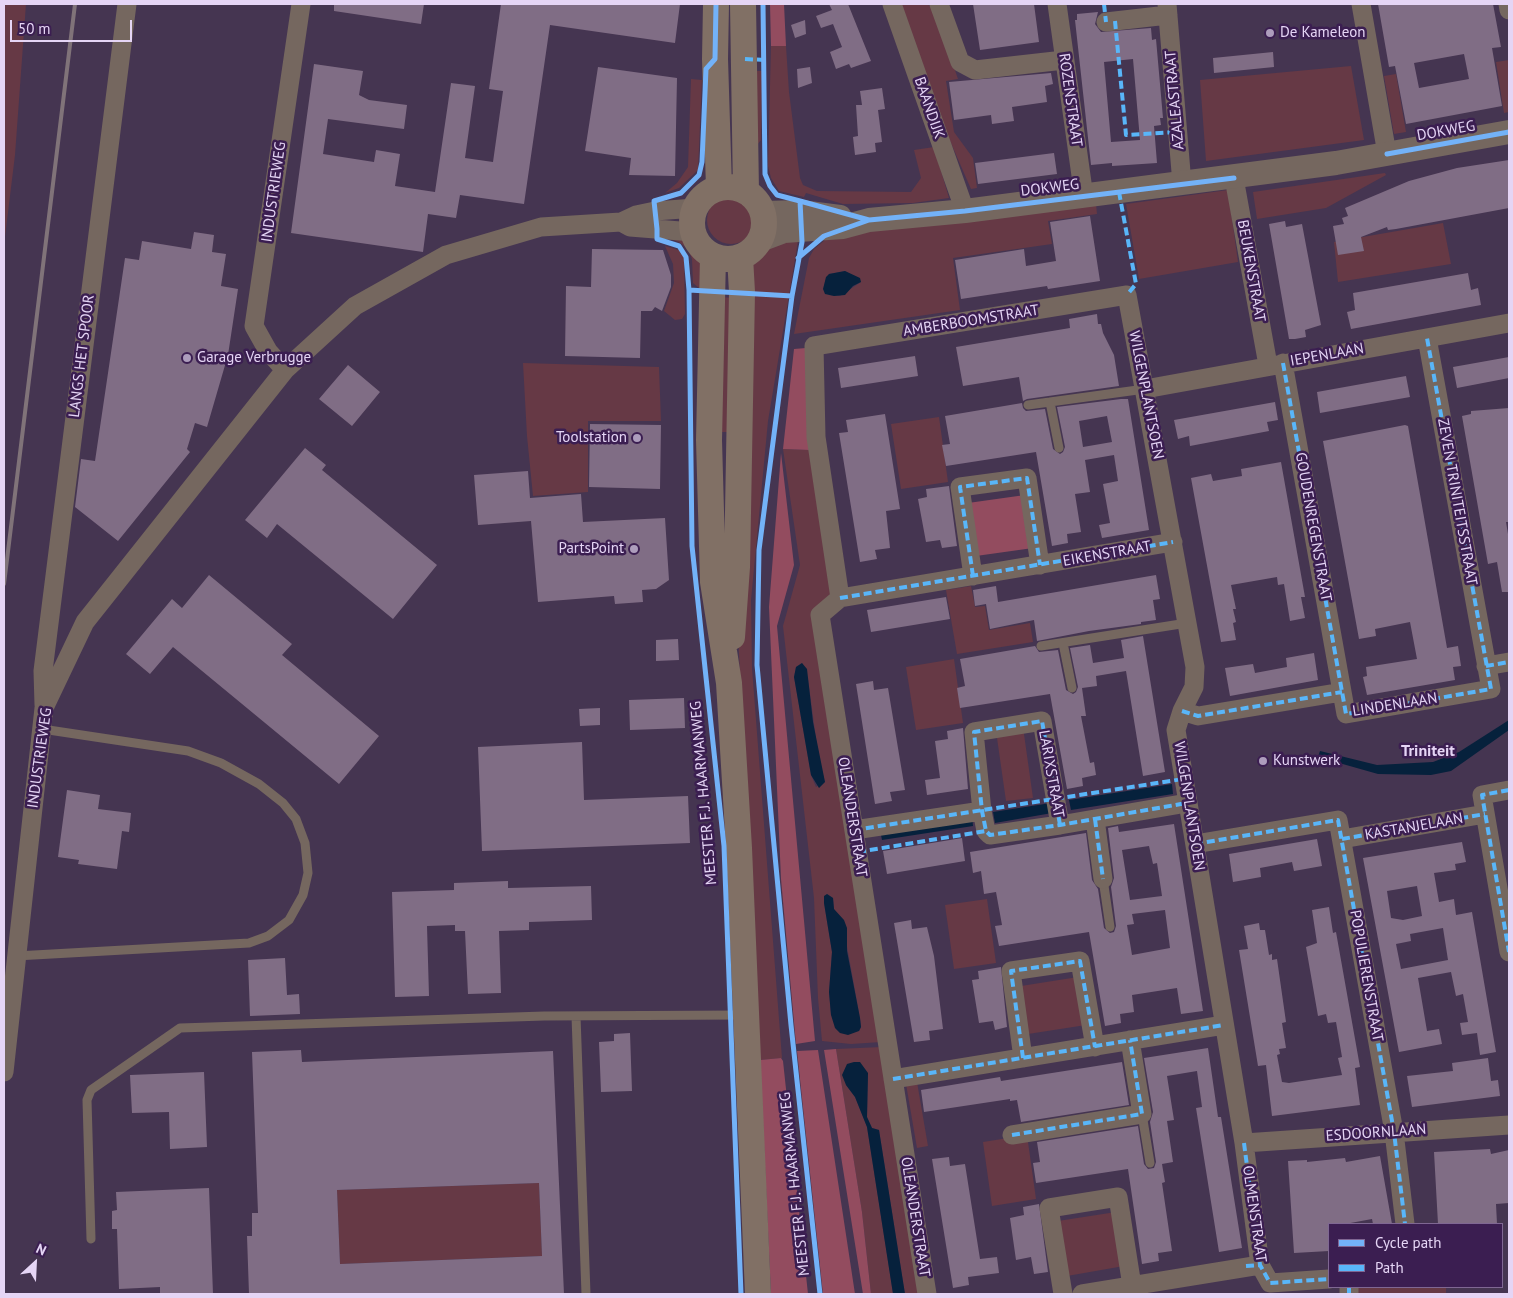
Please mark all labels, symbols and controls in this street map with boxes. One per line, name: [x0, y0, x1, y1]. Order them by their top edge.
scale bar: [12, 10, 135, 42]
text: 50 m: [18, 19, 51, 38]
place label: De Kameleon: [1280, 24, 1365, 42]
marker: De Kameleon: [1264, 27, 1276, 39]
street label: AZALEASTRAAT: [1162, 50, 1188, 150]
street label: ROZENSTRAAT: [1055, 52, 1085, 148]
street label: BAANDIJK: [910, 75, 948, 141]
street label: DOKWEG: [1415, 117, 1477, 145]
street label: INDUSTRIEWEG: [258, 141, 290, 243]
street label: DOKWEG: [1020, 175, 1080, 201]
street label: BEUKENSTRAAT: [1233, 218, 1269, 324]
street label: LANGS HET SPOOR: [66, 293, 98, 419]
street label: AMBERBOOMSTRAAT: [902, 301, 1040, 341]
street label: WILGENPLANTSOEN: [1125, 329, 1167, 461]
street label: IEPENLAAN: [1289, 340, 1365, 370]
place label: Garage Verbrugge: [197, 349, 311, 367]
marker: Garage Verbrugge: [181, 352, 193, 364]
street label: ZEVEN TRINITEITSSTRAAT: [1433, 417, 1481, 587]
place label: Toolstation: [556, 429, 627, 447]
marker: Toolstation: [631, 432, 643, 444]
street label: GOUDENREGENSTRAAT: [1291, 451, 1335, 603]
street label: EIKENSTRAAT: [1061, 537, 1153, 571]
place label: PartsPoint: [559, 540, 624, 558]
marker: PartsPoint: [628, 543, 640, 555]
street label: LINDENLAAN: [1351, 689, 1439, 721]
street label: MEESTER F.J. HAARMANWEG: [687, 700, 721, 886]
street label: INDUSTRIEWEG: [24, 707, 56, 809]
street label: LARIXSTRAAT: [1034, 729, 1068, 819]
street label: WILGENPLANTSOEN: [1170, 740, 1208, 872]
district label: Triniteit: [1401, 741, 1455, 761]
place label: Kunstwerk: [1273, 752, 1340, 770]
marker: Kunstwerk: [1257, 755, 1269, 767]
street label: OLEANDERSTRAAT: [834, 756, 870, 878]
street label: KASTANJELAAN: [1363, 809, 1465, 845]
street label: POPULIERENSTRAAT: [1346, 909, 1386, 1043]
street label: MEESTER F.J. HAARMANWEG: [776, 1091, 814, 1277]
street label: ESDOORNLAAN: [1325, 1121, 1427, 1145]
street label: OLEANDERSTRAAT: [897, 1156, 933, 1278]
street label: OLMENSTRAAT: [1238, 1164, 1270, 1264]
legend: [1328, 1223, 1503, 1288]
text: Cycle path: [1375, 1233, 1441, 1252]
north arrow: [10, 1238, 60, 1288]
text: N: [33, 1239, 49, 1260]
text: Path: [1375, 1258, 1404, 1277]

